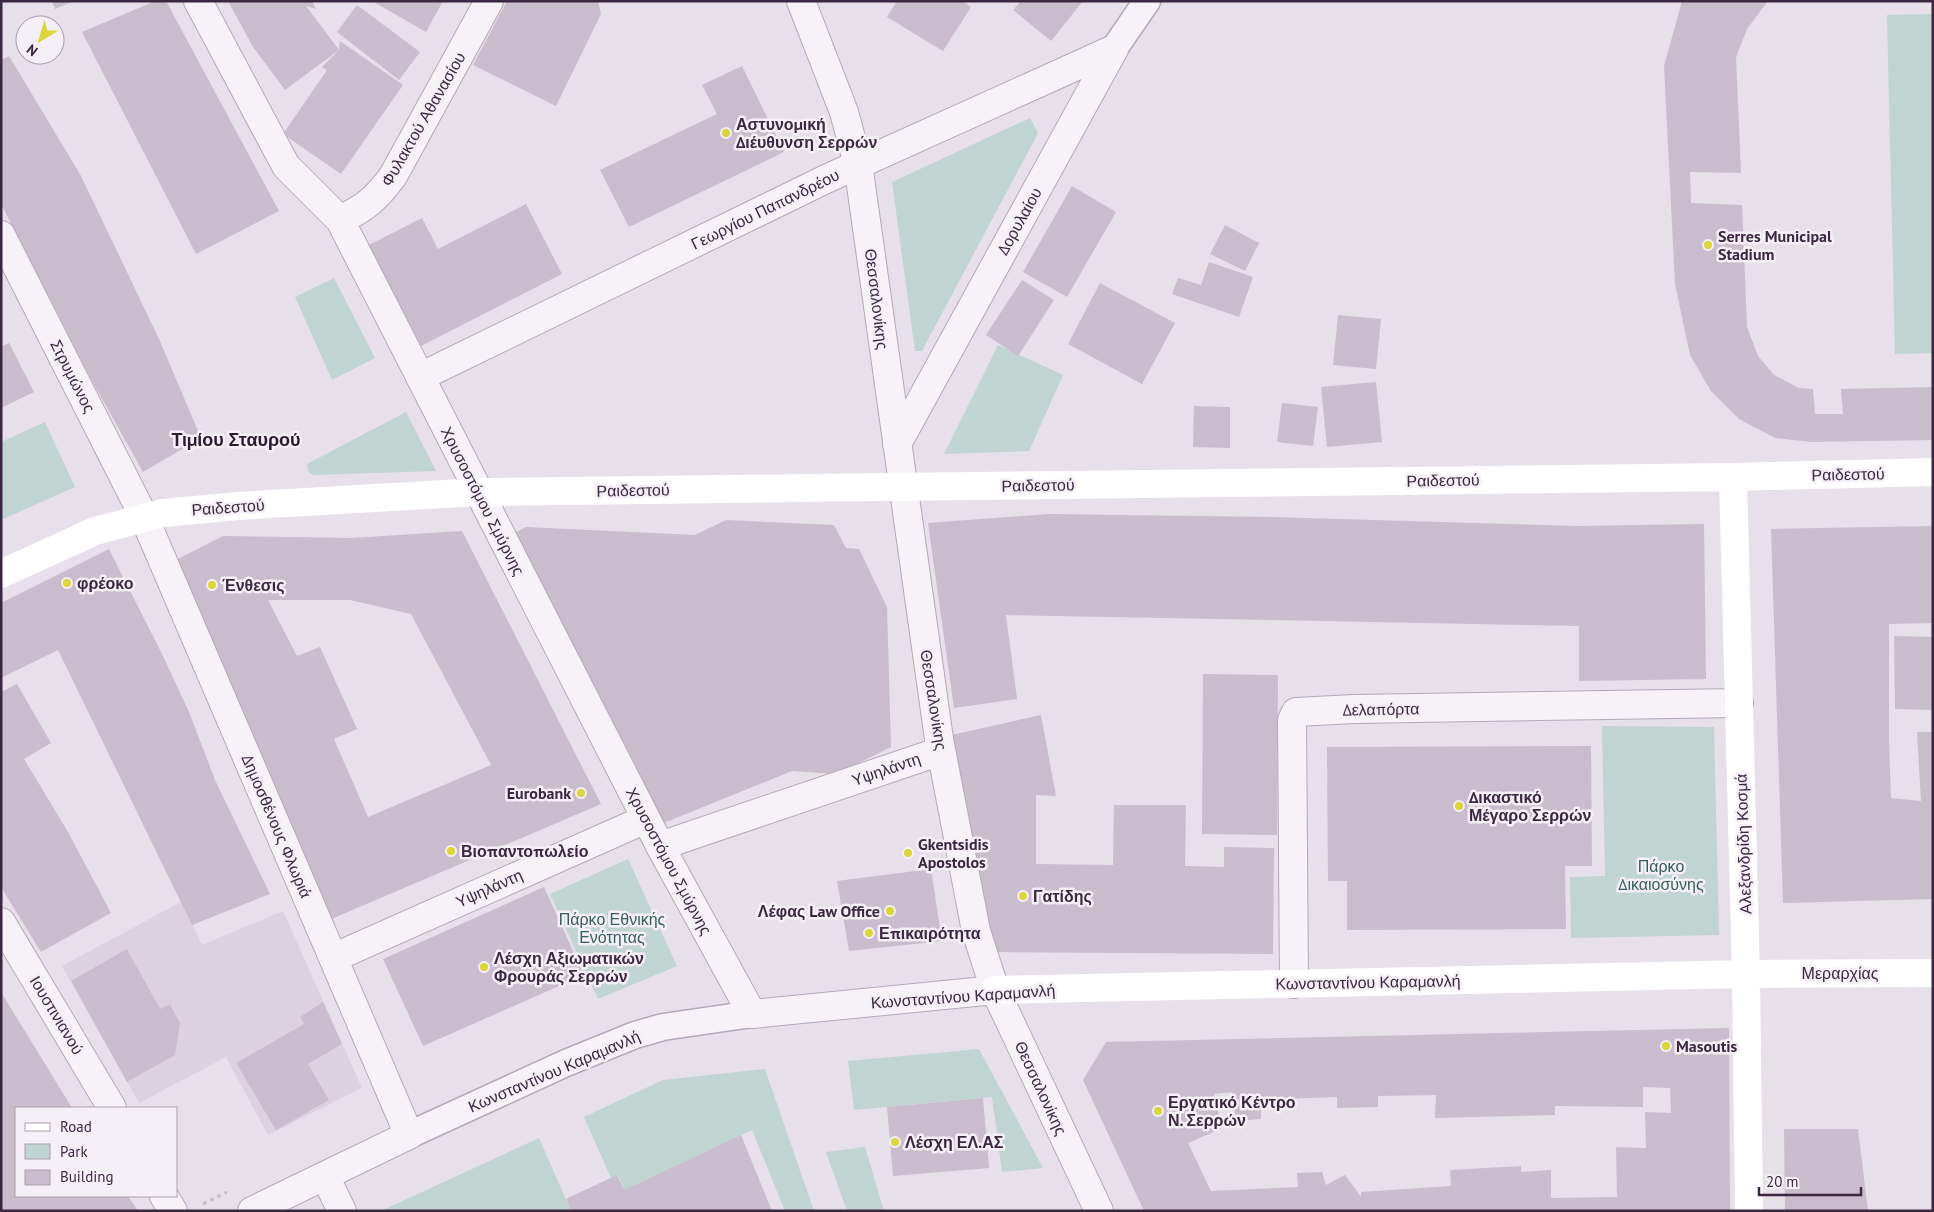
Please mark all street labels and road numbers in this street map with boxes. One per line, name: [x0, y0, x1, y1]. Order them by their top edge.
street label: Φυλακτού Αθανασίου: [376, 48, 470, 190]
street label: Γεωργίου Παπανδρέου: [688, 164, 842, 254]
street label: Δορυλαίου: [992, 184, 1046, 258]
street label: Θεσσαλονίκης: [861, 247, 893, 351]
street label: Στρυμώνος: [46, 336, 100, 416]
street label: Χρυσοστόμου Σμύρνης: [437, 423, 529, 579]
street label: Ραιδεστού: [1811, 463, 1885, 485]
street label: Ραιδεστού: [1406, 469, 1480, 491]
street label: Ραιδεστού: [1001, 474, 1075, 496]
street label: Ραιδεστού: [596, 479, 670, 501]
street label: Ραιδεστού: [191, 494, 265, 520]
street label: Θεσσαλονίκης: [916, 648, 952, 752]
street label: Δελαπόρτα: [1342, 698, 1420, 720]
street label: Υψηλάντη: [849, 748, 923, 790]
street label: Δημοσθένους Φλωριά: [238, 751, 316, 901]
street label: Αλεξανδρίδη Κοσμά: [1731, 773, 1755, 915]
street label: Χρυσοστόμου Σμύρνης: [622, 784, 717, 938]
street label: Υψηλάντη: [452, 864, 526, 912]
street label: Μεραρχίας: [1802, 963, 1879, 983]
street label: Κωνσταντίνου Καραμανλή: [1275, 970, 1461, 994]
street label: Ιουστινιανού: [26, 972, 88, 1058]
street label: Κωνσταντίνου Καραμανλή: [870, 980, 1056, 1012]
street label: Κωνσταντίνου Καραμανλή: [465, 1026, 643, 1116]
street label: Θεσσαλονίκης: [1011, 1038, 1072, 1138]

